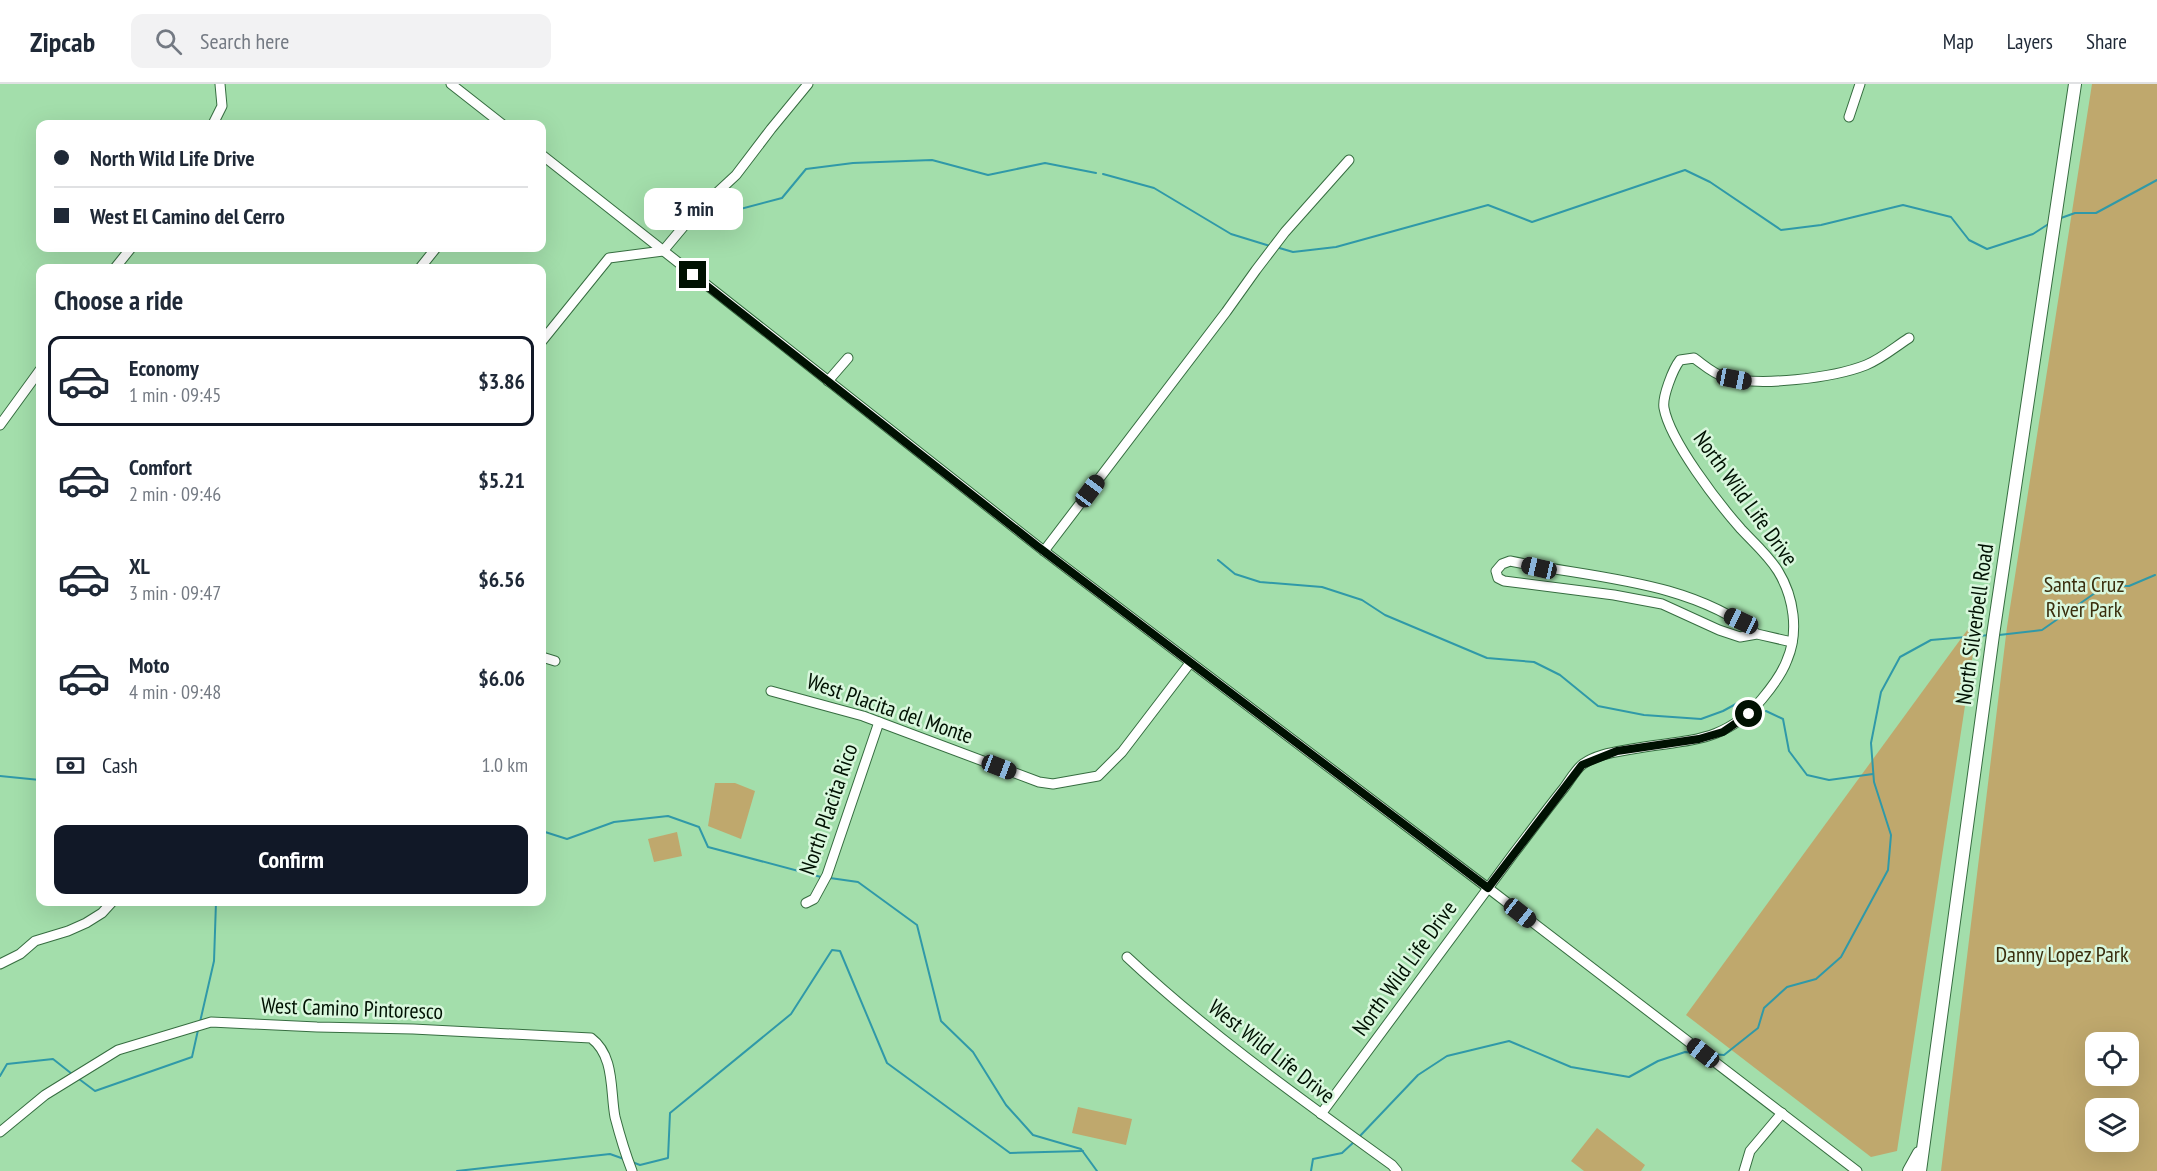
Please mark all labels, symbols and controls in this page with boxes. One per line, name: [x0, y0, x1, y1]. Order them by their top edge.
search box: [131, 14, 551, 68]
text: Zipcab: [30, 23, 95, 60]
icon: search: [152, 25, 185, 58]
text: Search here: [200, 27, 289, 55]
text: Map: [1943, 28, 1974, 55]
text: Layers: [2007, 28, 2053, 55]
text: Share: [2086, 28, 2127, 55]
text: North Wild Life Drive: [90, 144, 255, 172]
callout: 3 min: [644, 188, 742, 230]
text: 3 min: [673, 196, 714, 222]
text: West El Camino del Cerro: [90, 202, 285, 230]
route end: [679, 261, 706, 288]
text: Choose a ride: [54, 283, 183, 317]
icon: car: [57, 354, 111, 408]
text: Economy: [129, 354, 199, 382]
text: $3.86: [478, 367, 525, 395]
car: [1715, 367, 1753, 391]
text: 1 min · 09:45: [129, 382, 221, 408]
street label: North Wild Life Drive: [1688, 425, 1804, 571]
icon: car: [57, 453, 111, 507]
text: Comfort: [129, 453, 192, 481]
text: $5.21: [478, 466, 525, 494]
car: [1072, 471, 1108, 511]
text: 2 min · 09:46: [129, 481, 221, 507]
street label: North Silverbell Road: [1949, 542, 1999, 706]
icon: car: [57, 552, 111, 606]
text: XL: [129, 552, 150, 580]
car: [1519, 555, 1559, 581]
text: $6.56: [478, 565, 525, 593]
park label: Santa Cruz River Park: [2044, 570, 2124, 623]
text: 3 min · 09:47: [129, 580, 221, 606]
car: [1721, 605, 1761, 637]
icon: car: [57, 651, 111, 705]
text: Moto: [129, 651, 170, 679]
text: $6.06: [478, 664, 525, 692]
street label: West Placita del Monte: [803, 666, 977, 750]
text: 4 min · 09:48: [129, 679, 221, 705]
route start: [1735, 700, 1762, 727]
street label: North Placita Rico: [793, 740, 863, 878]
icon: cash: [54, 749, 87, 782]
text: Cash: [102, 751, 138, 779]
text: 1.0 km: [481, 752, 528, 778]
car: [979, 752, 1019, 782]
button: Confirm: [54, 825, 528, 894]
street label: North Wild Life Drive: [1346, 895, 1462, 1041]
car: [1500, 895, 1540, 931]
park label: Danny Lopez Park: [1996, 940, 2129, 968]
street label: West Camino Pintoresco: [261, 991, 443, 1025]
street label: West Wild Life Drive: [1203, 993, 1341, 1109]
map controls: [2085, 1032, 2139, 1152]
button: locate: [2085, 1032, 2139, 1086]
car: [1683, 1035, 1723, 1071]
button: layers: [2085, 1098, 2139, 1152]

